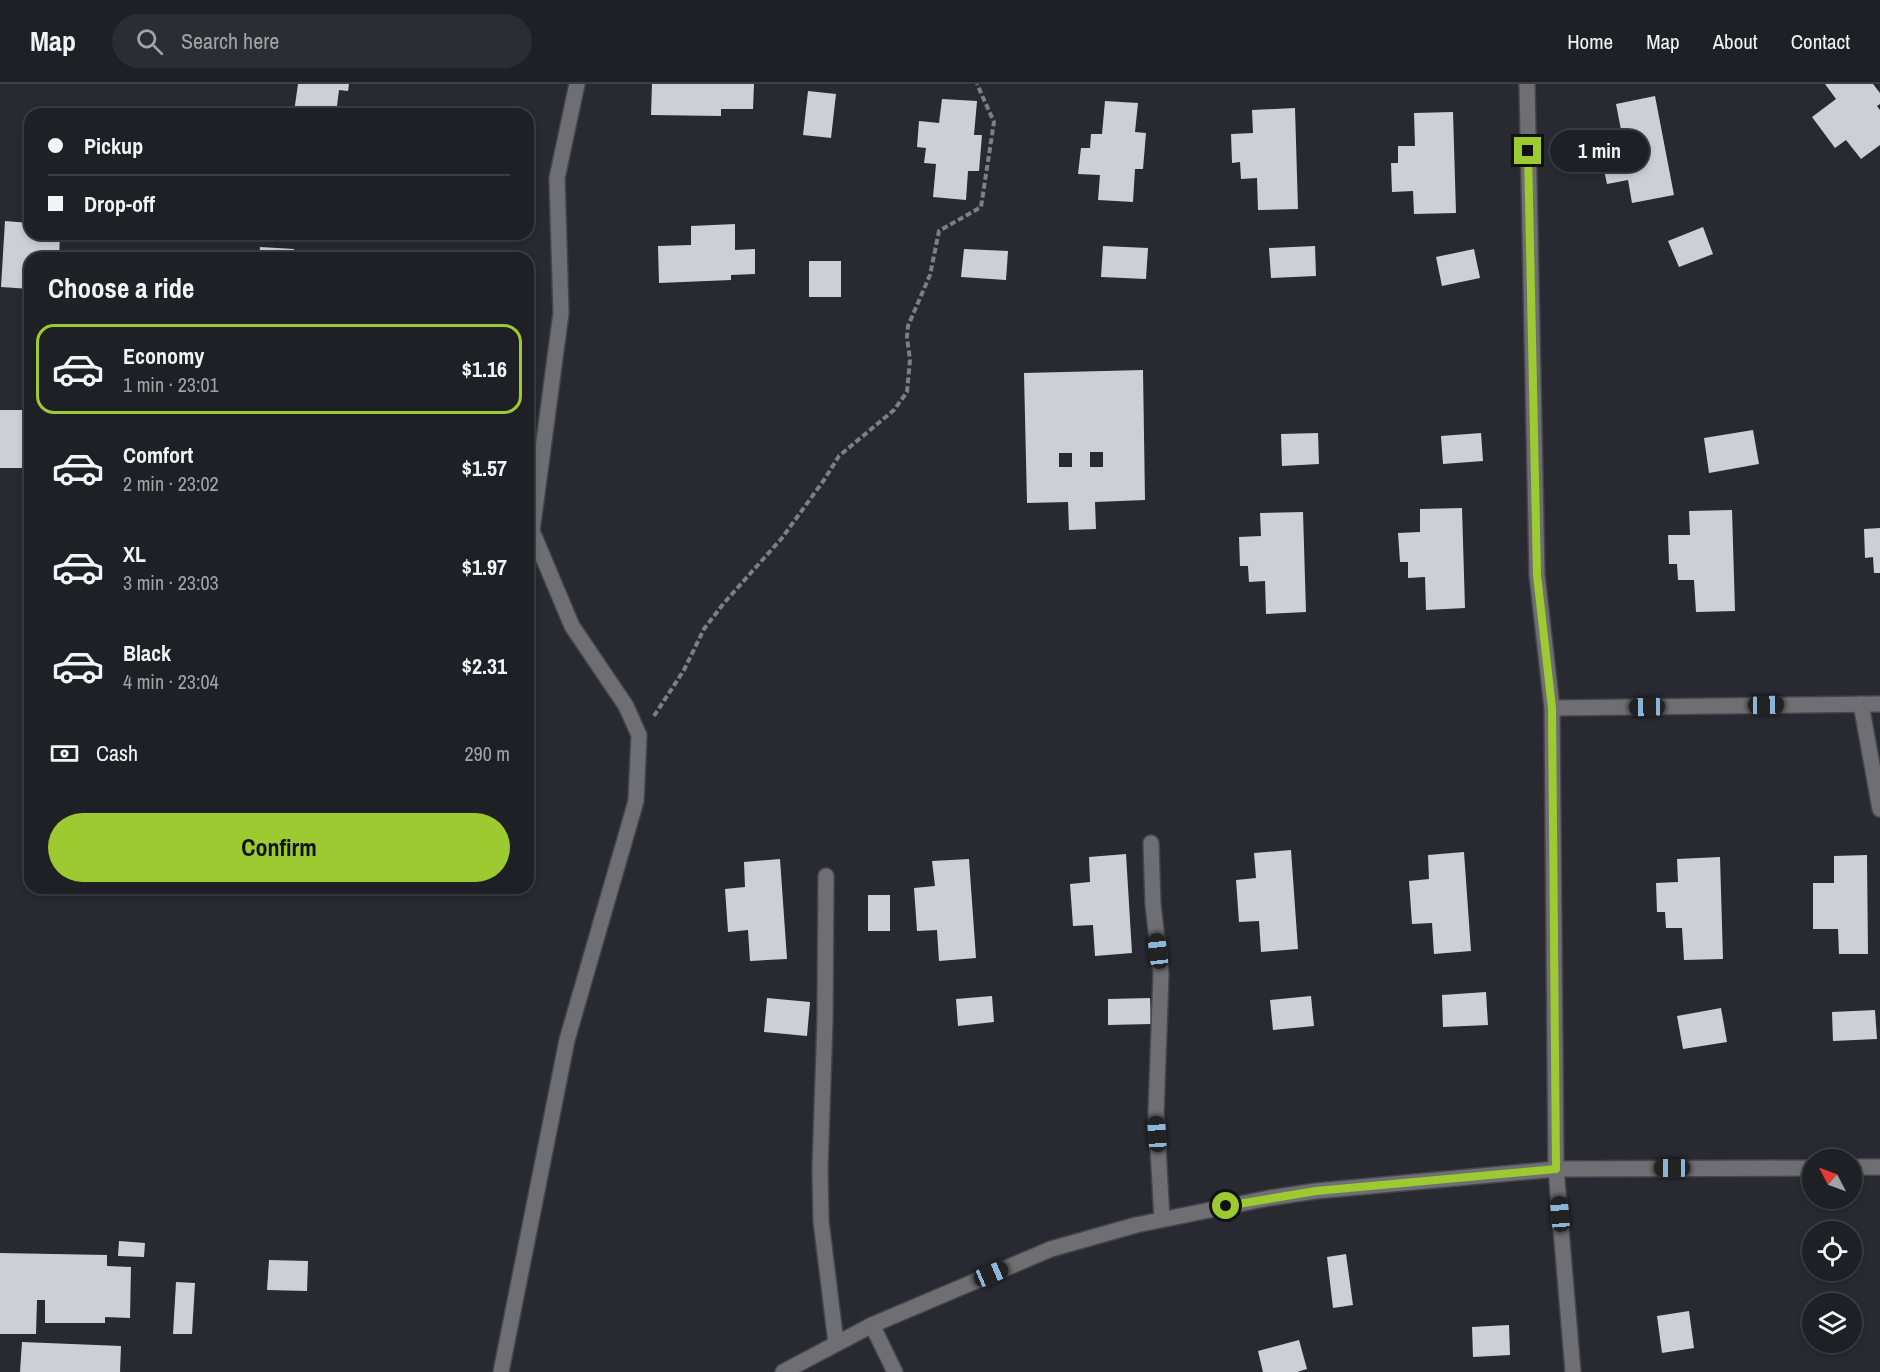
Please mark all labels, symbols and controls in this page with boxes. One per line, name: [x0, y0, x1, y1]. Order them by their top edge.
search box: [112, 14, 532, 68]
text: Map: [30, 22, 76, 60]
icon: search: [133, 25, 166, 58]
text: Search here: [181, 26, 279, 56]
text: Home: [1567, 27, 1613, 56]
text: Map: [1646, 27, 1680, 56]
text: About: [1713, 27, 1758, 56]
text: Contact: [1791, 27, 1850, 56]
callout: 1 min: [1549, 130, 1648, 172]
text: Pickup: [84, 131, 143, 161]
route end: [1514, 137, 1541, 164]
text: 1 min: [1578, 137, 1621, 164]
text: Drop-off: [84, 189, 155, 219]
text: Choose a ride: [48, 270, 194, 306]
text: Economy: [123, 341, 204, 371]
icon: car: [51, 342, 105, 396]
text: $1.16: [462, 354, 507, 384]
text: 1 min · 23:01: [123, 371, 219, 398]
text: Comfort: [123, 440, 193, 470]
icon: car: [51, 441, 105, 495]
text: $1.57: [462, 453, 507, 483]
text: 2 min · 23:02: [123, 470, 219, 497]
text: XL: [123, 539, 146, 569]
icon: car: [51, 540, 105, 594]
text: $1.97: [462, 552, 507, 582]
text: 3 min · 23:03: [123, 569, 219, 596]
text: Black: [123, 638, 171, 668]
icon: car: [51, 639, 105, 693]
text: $2.31: [462, 651, 507, 681]
text: 4 min · 23:04: [123, 668, 219, 695]
car: [1748, 696, 1784, 714]
car: [1629, 698, 1665, 716]
icon: cash: [48, 737, 81, 770]
text: Cash: [96, 738, 138, 768]
text: 290 m: [464, 740, 510, 767]
button: Confirm: [48, 813, 510, 882]
car: [1147, 932, 1169, 970]
car: [1147, 1115, 1167, 1153]
north arrow: [1802, 1149, 1862, 1209]
map controls: [1802, 1149, 1862, 1353]
car: [1654, 1159, 1690, 1177]
route start: [1212, 1192, 1239, 1219]
car: [1549, 1195, 1571, 1233]
button: locate: [1802, 1221, 1862, 1281]
car: [971, 1259, 1011, 1289]
button: layers: [1802, 1293, 1862, 1353]

